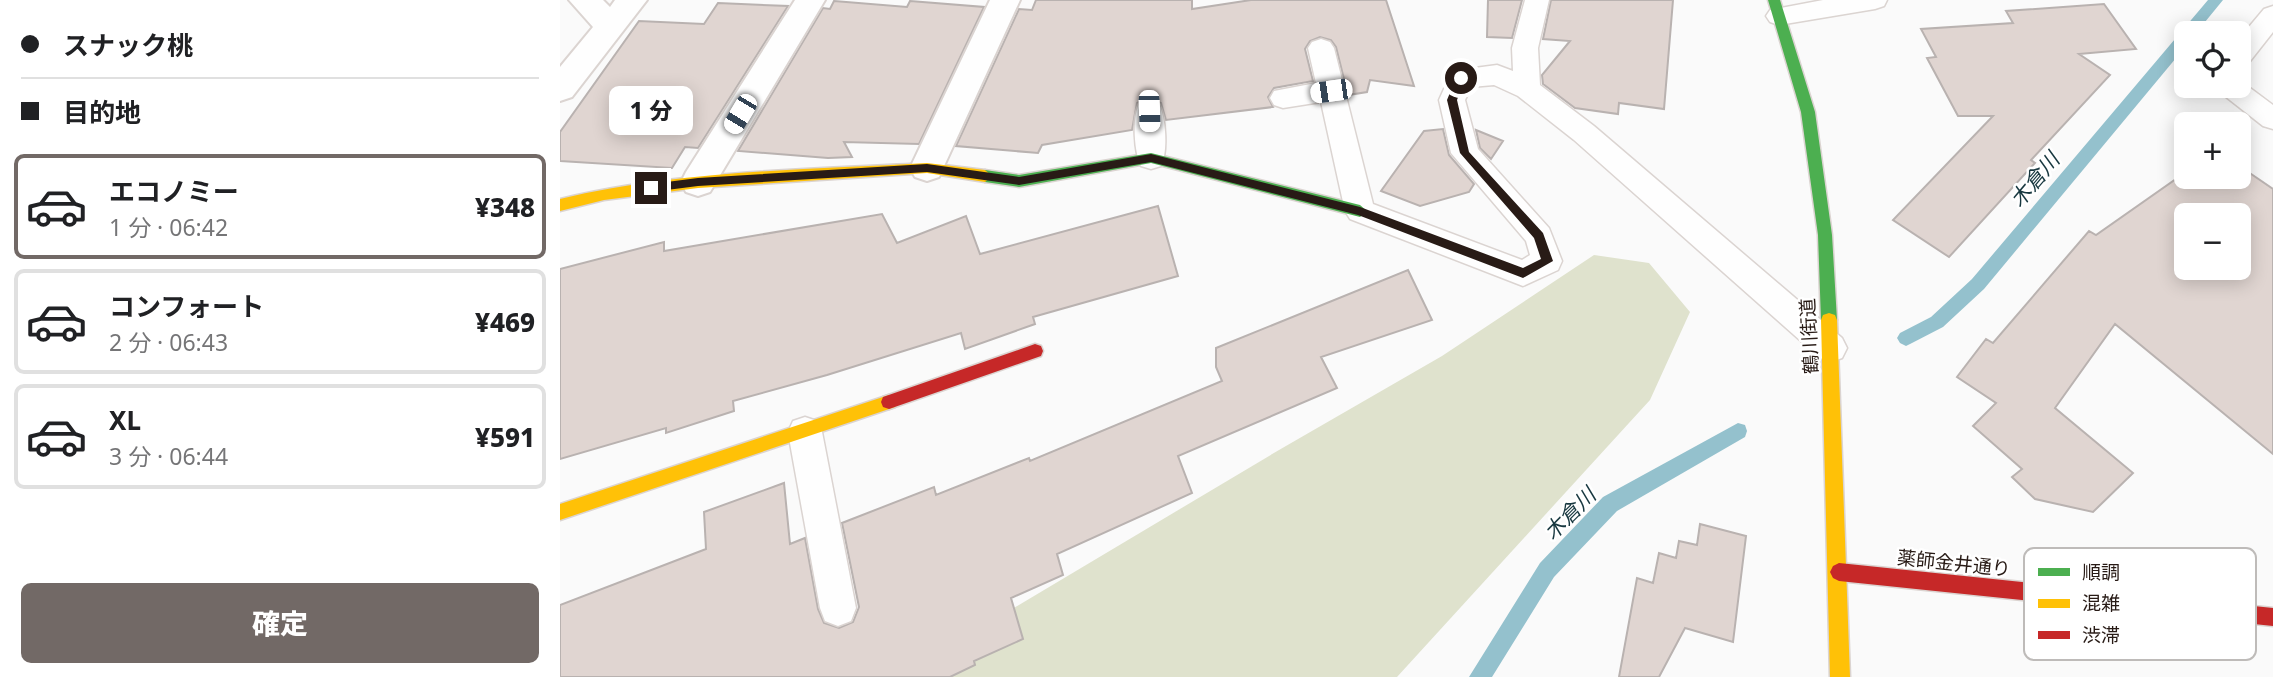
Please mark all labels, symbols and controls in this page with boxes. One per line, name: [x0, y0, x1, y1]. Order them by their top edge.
map controls: [2174, 21, 2251, 280]
button: locate: [2174, 21, 2251, 98]
text: スナック桃: [63, 27, 193, 63]
route start: [1445, 62, 1477, 94]
car: [1309, 78, 1354, 104]
callout: 1 分: [609, 86, 693, 136]
car: [1138, 90, 1161, 132]
car: [721, 91, 760, 137]
text: 目的地: [63, 94, 141, 130]
text: 1 分: [630, 94, 672, 126]
button: +: [2174, 112, 2251, 189]
water label: 木倉川: [2003, 145, 2066, 212]
route end: [635, 172, 667, 204]
text: エコノミー: [109, 173, 239, 209]
icon: car: [25, 175, 88, 238]
text: ¥348: [475, 189, 535, 225]
button: −: [2174, 203, 2251, 280]
text: 1 分 · 06:42: [109, 211, 228, 243]
text: コンフォート: [109, 288, 264, 324]
icon: car: [25, 290, 88, 353]
street label: 鶴川街道: [1794, 297, 1824, 375]
text: ¥469: [475, 304, 535, 340]
text: 2 分 · 06:43: [109, 326, 228, 358]
text: XL: [109, 402, 141, 438]
icon: car: [25, 405, 88, 468]
text: ¥591: [475, 419, 535, 455]
text: 3 分 · 06:44: [109, 440, 228, 472]
water label: 木倉川: [1537, 480, 1603, 545]
street label: 薬師金井通り: [1896, 544, 2012, 582]
legend: [2024, 548, 2256, 660]
text: 順調: [2082, 559, 2120, 585]
button: 確定: [21, 583, 539, 663]
text: 混雑: [2082, 590, 2120, 616]
text: 渋滞: [2082, 622, 2120, 648]

